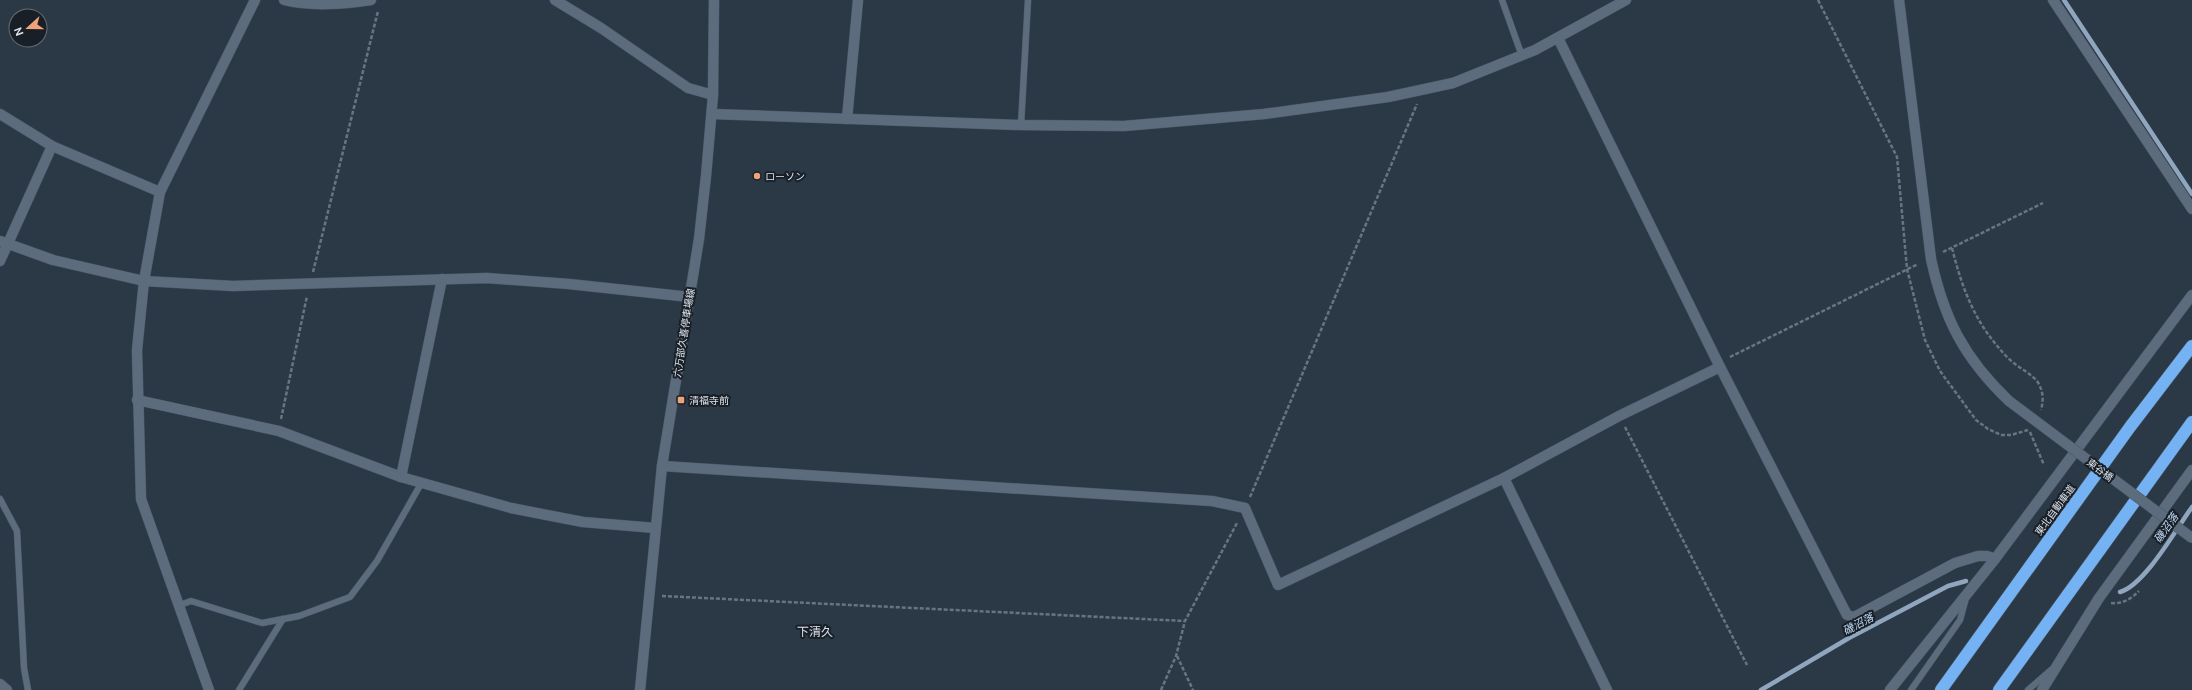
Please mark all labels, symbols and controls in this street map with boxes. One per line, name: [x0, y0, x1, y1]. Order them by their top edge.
north arrow: [8, 8, 48, 48]
text: N: [12, 26, 26, 38]
marker: ローソン: [752, 171, 762, 181]
place label: ローソン: [765, 171, 805, 182]
street label: 六万部久喜停車場線: [672, 288, 696, 378]
marker: 清福寺前: [676, 395, 686, 405]
place label: 清福寺前: [689, 395, 729, 406]
street label: 東谷橋: [2085, 457, 2115, 483]
street label: 東北自動車道: [2033, 482, 2077, 538]
water label: 磯沼落: [2152, 509, 2182, 545]
water label: 磯沼落: [1841, 610, 1877, 637]
district label: 下清久: [797, 625, 833, 638]

